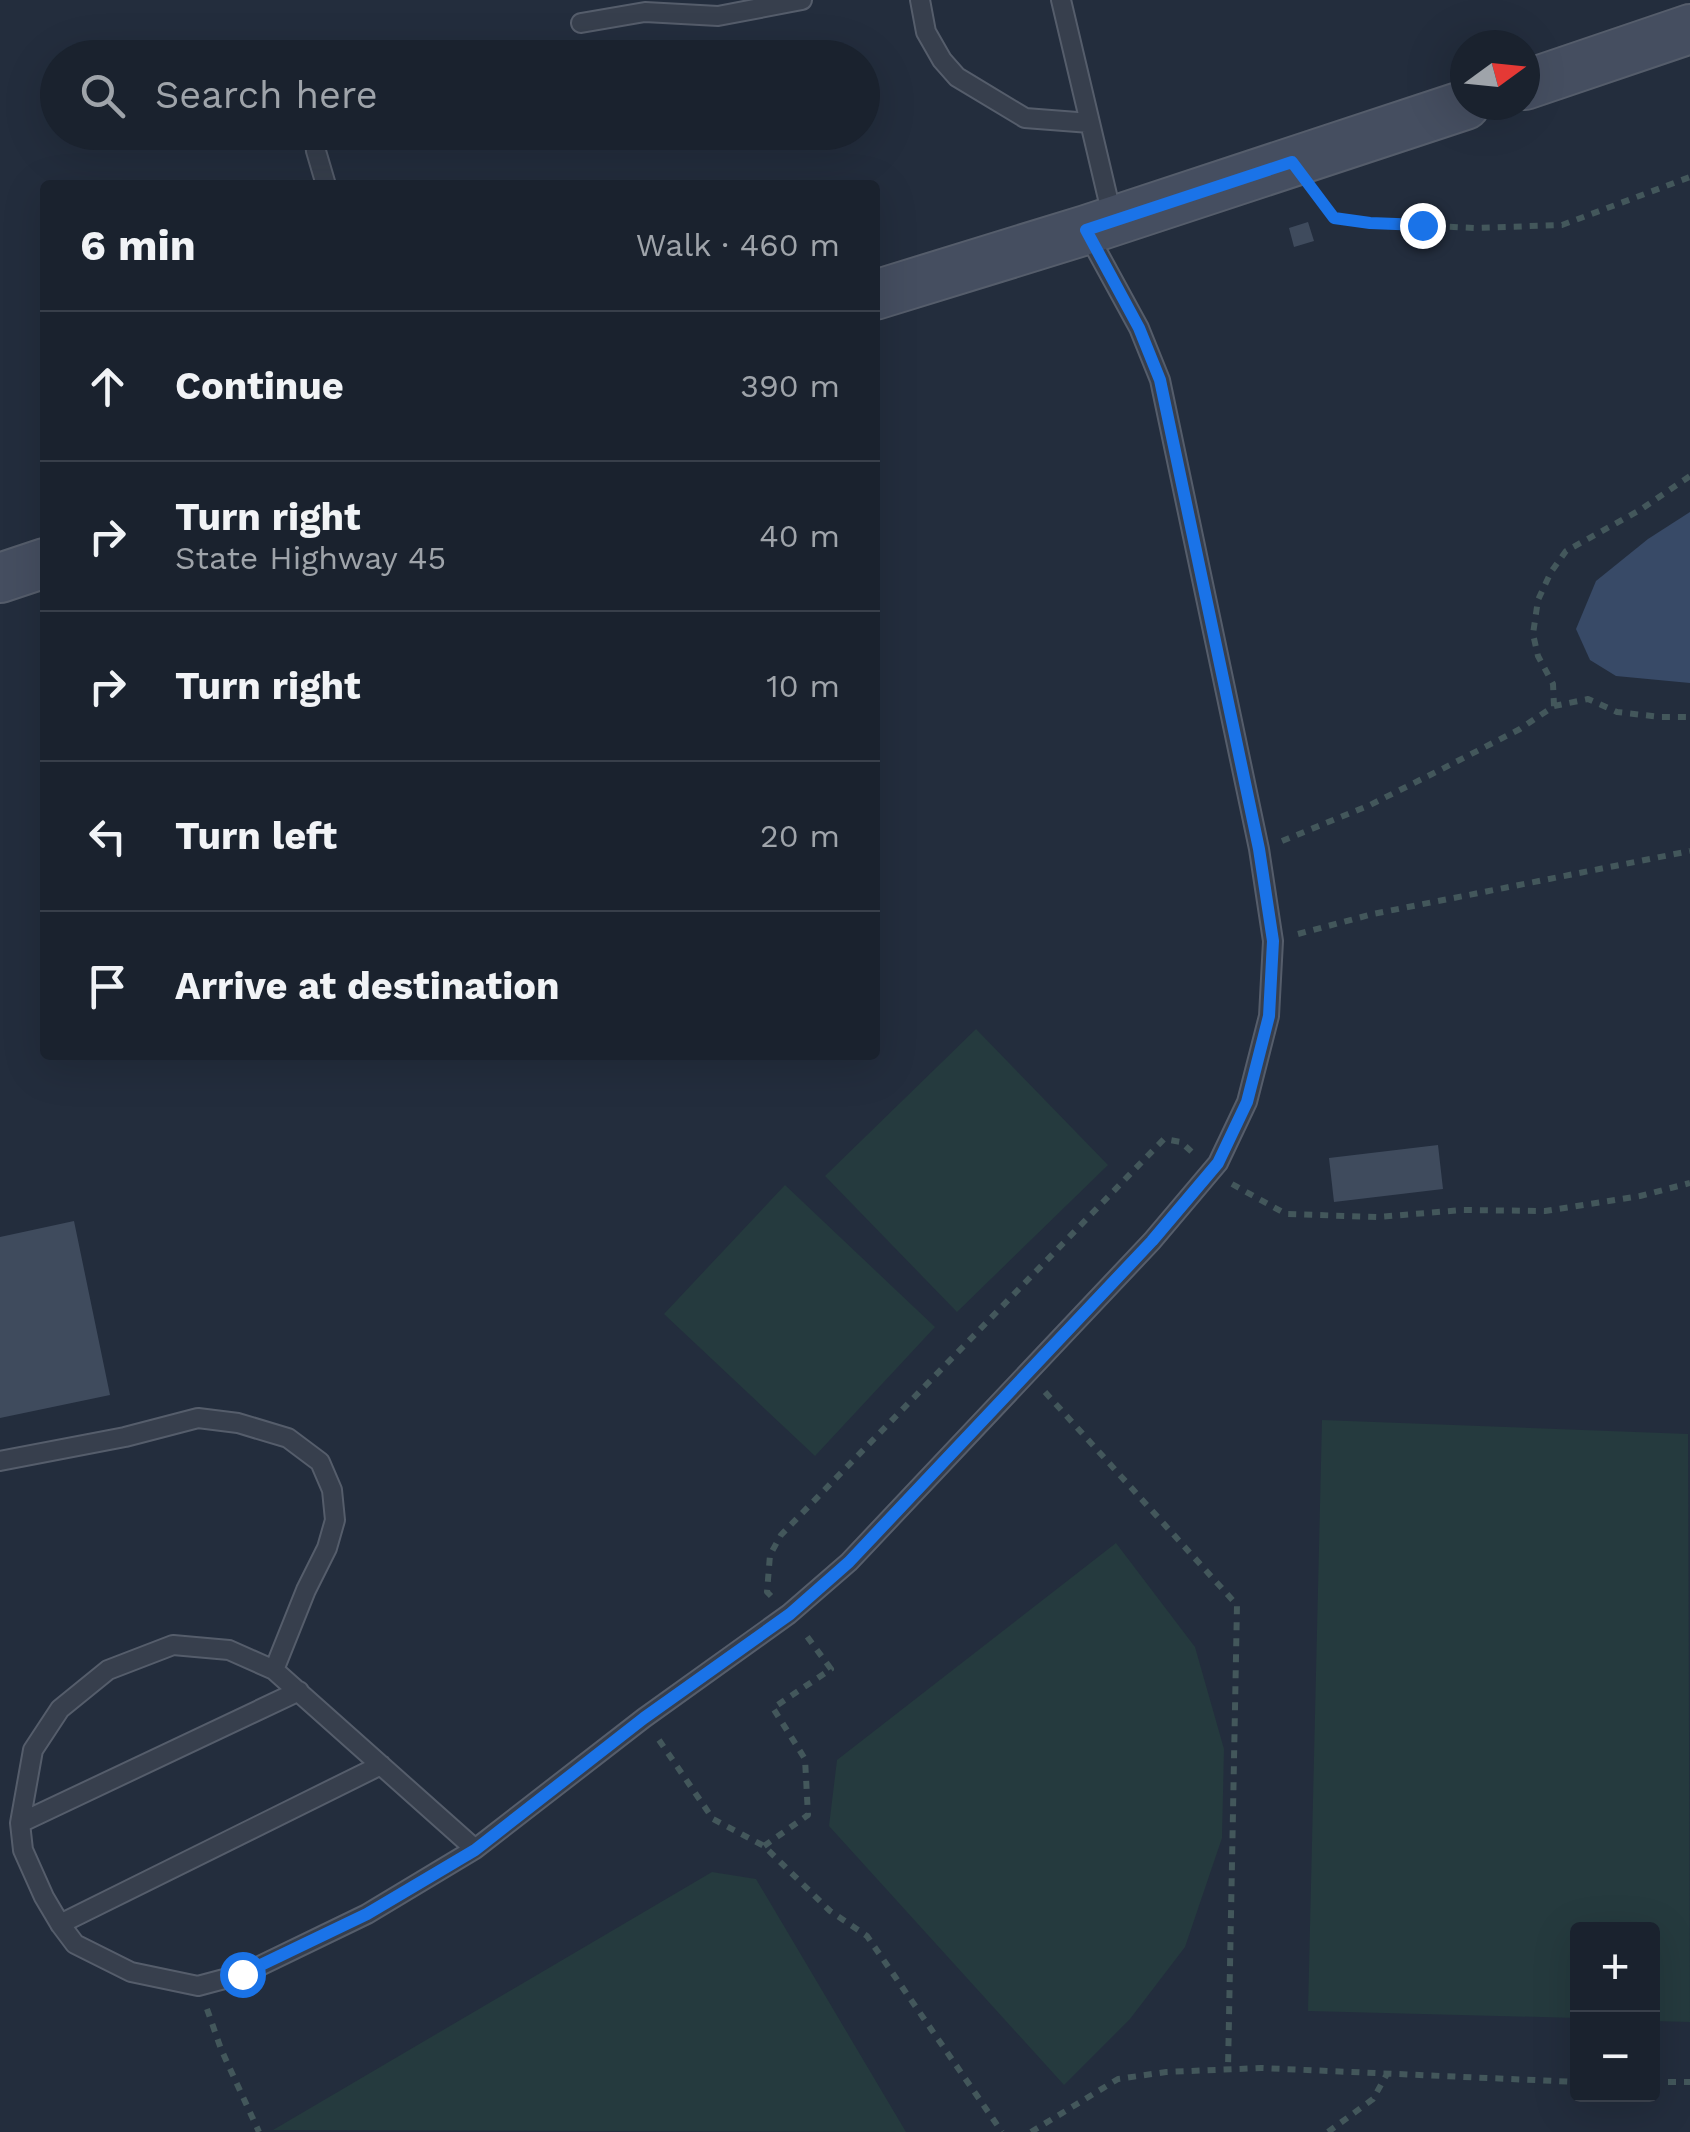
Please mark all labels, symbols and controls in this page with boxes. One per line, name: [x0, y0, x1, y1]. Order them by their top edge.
north arrow: [1450, 30, 1540, 120]
search box: [40, 40, 880, 150]
icon: search: [75, 68, 130, 123]
text: Search here: [155, 73, 378, 117]
route end: [1400, 203, 1446, 249]
text: 6 min: [80, 221, 196, 270]
text: Walk · 460 m: [636, 226, 840, 264]
icon: ahead: [80, 359, 135, 414]
text: Continue: [175, 364, 344, 408]
text: 390 m: [740, 367, 840, 405]
text: Turn right: [175, 495, 361, 539]
icon: right: [80, 509, 135, 564]
text: 40 m: [759, 517, 840, 555]
text: State Highway 45: [175, 539, 446, 577]
icon: right: [80, 659, 135, 714]
text: Turn right: [175, 664, 361, 708]
text: 10 m: [766, 667, 840, 705]
icon: left: [80, 809, 135, 864]
text: Turn left: [175, 814, 337, 858]
text: 20 m: [760, 817, 840, 855]
icon: arrive: [80, 959, 135, 1014]
text: Arrive at destination: [175, 964, 560, 1008]
map controls: [1570, 1922, 1660, 2102]
button: +: [1570, 1922, 1660, 2012]
route start: [220, 1952, 266, 1998]
button: −: [1570, 2012, 1660, 2102]

